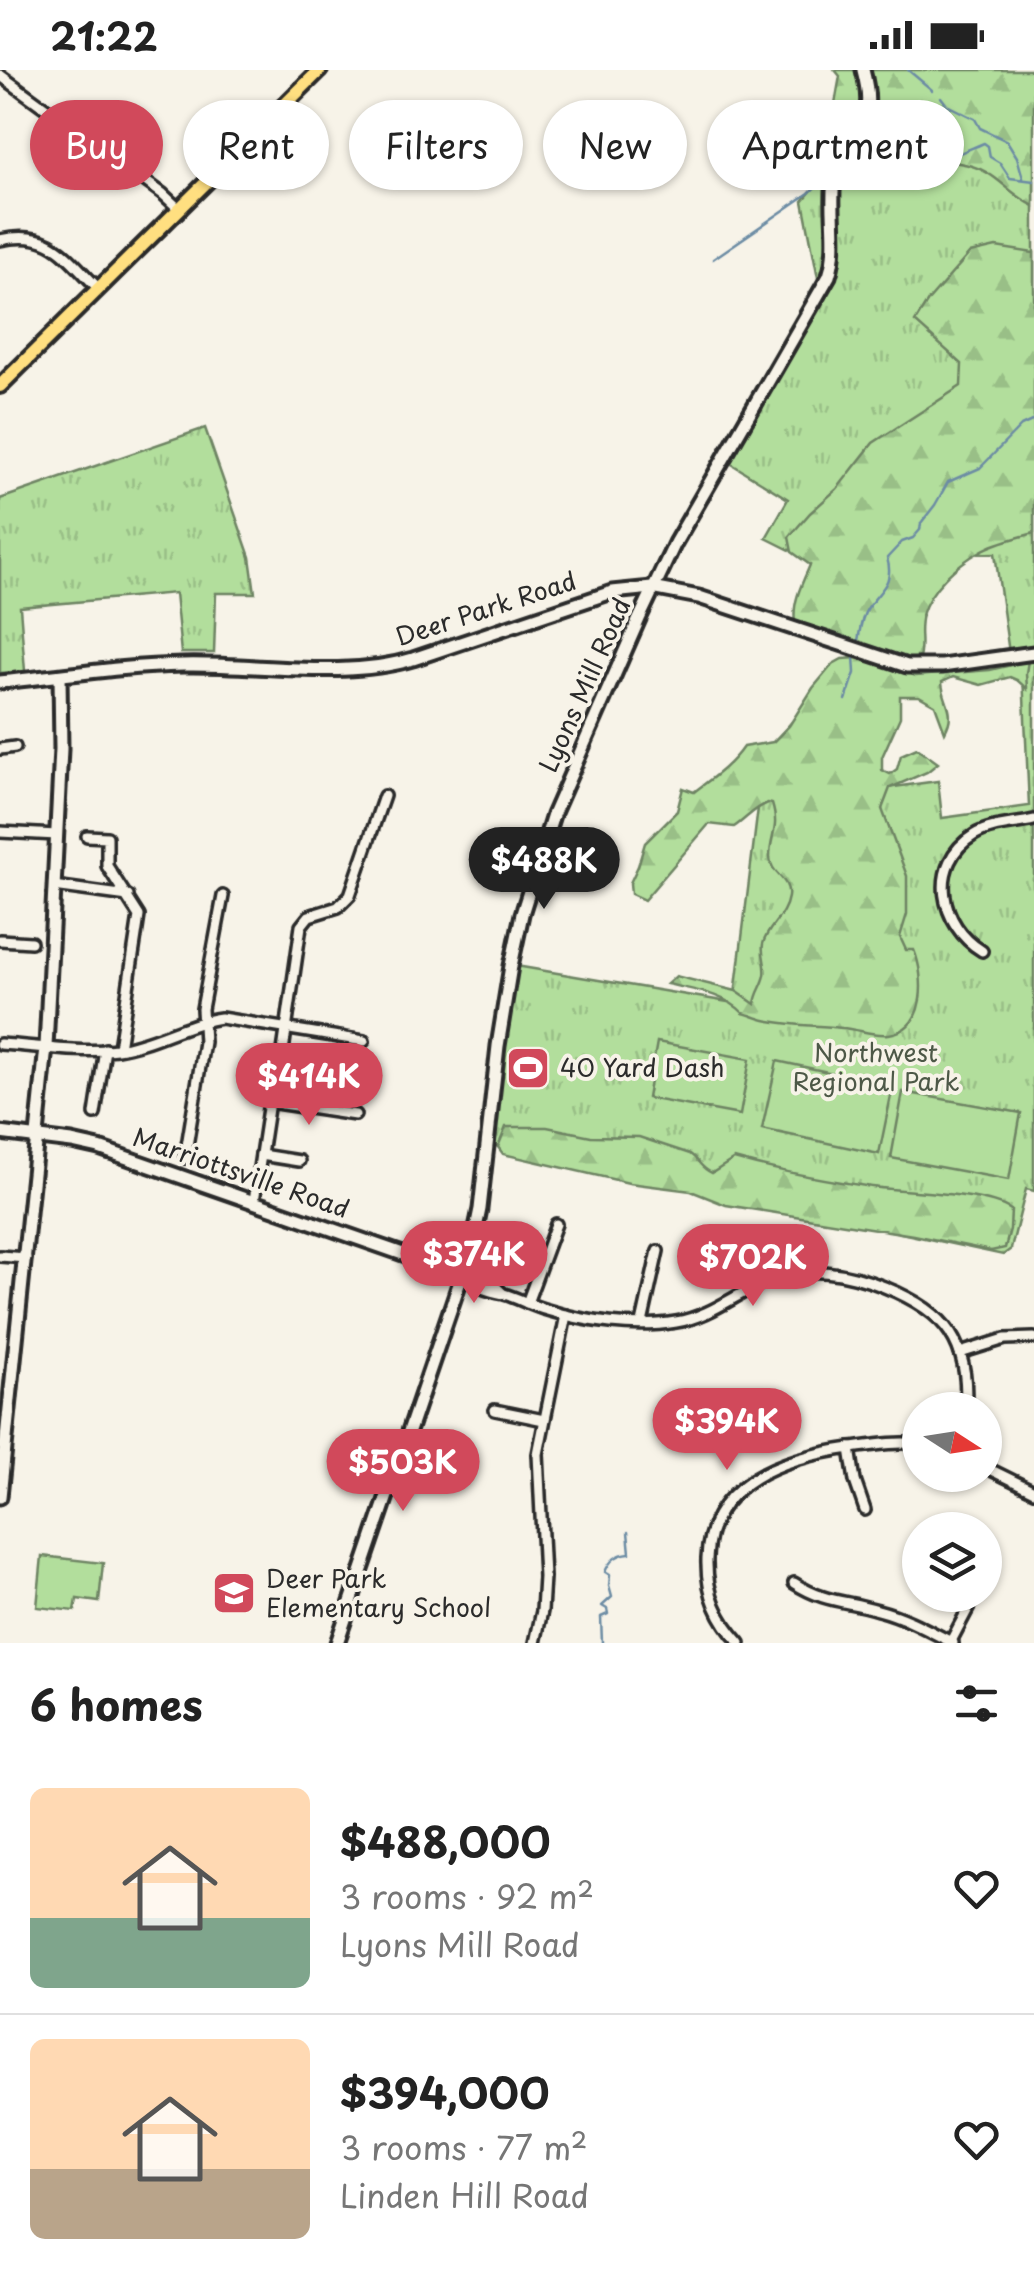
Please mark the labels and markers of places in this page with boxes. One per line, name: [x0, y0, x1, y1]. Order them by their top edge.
pin: $488K: [474, 827, 614, 912]
pin: $414K: [239, 1043, 379, 1128]
sports icon: 40 Yard Dash: [505, 1045, 551, 1091]
place label: 40 Yard Dash: [560, 1048, 725, 1086]
pin: $374K: [404, 1221, 544, 1306]
pin: $702K: [683, 1224, 823, 1309]
pin: $394K: [657, 1388, 797, 1473]
pin: $503K: [333, 1429, 473, 1514]
place label: Deer Park Elementary School: [266, 1559, 491, 1626]
school or university icon: Deer Park Elementary School: [211, 1570, 257, 1616]

